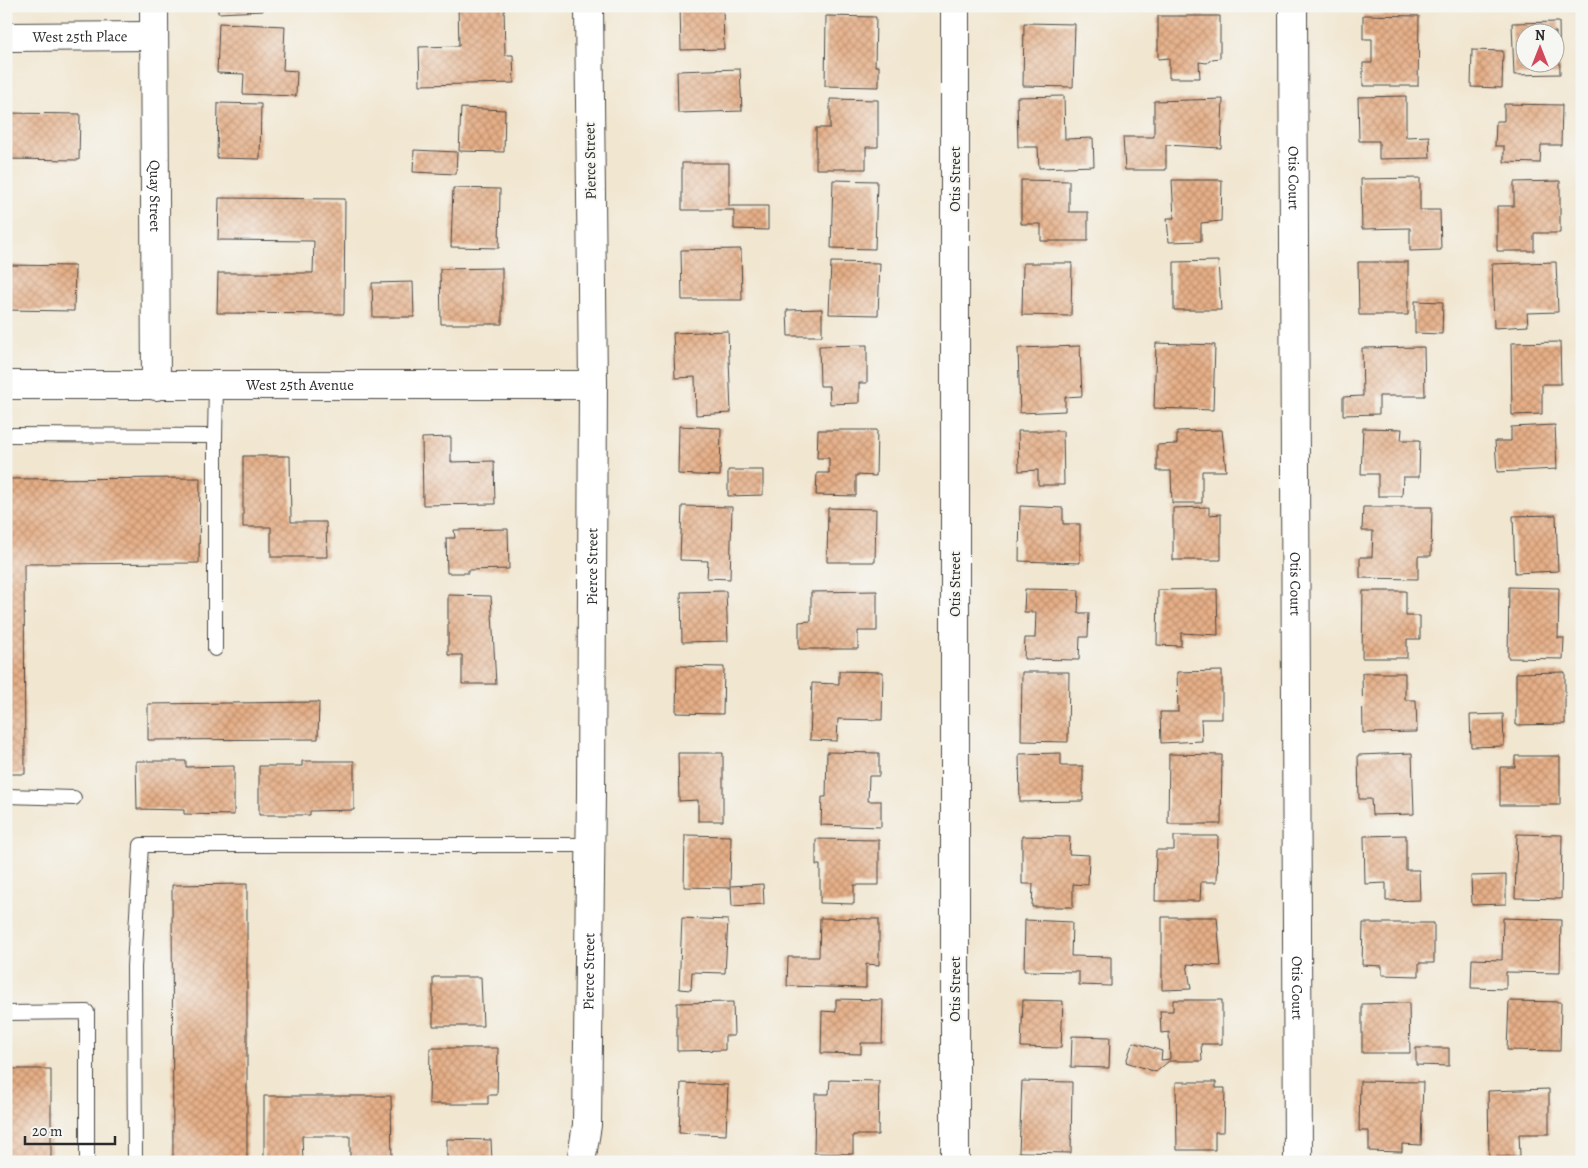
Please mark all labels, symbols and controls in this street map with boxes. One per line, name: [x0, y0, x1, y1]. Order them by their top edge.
north arrow: [1516, 22, 1566, 72]
street label: West 25th Place: [31, 26, 128, 47]
text: N: [1535, 26, 1545, 45]
street label: Pierce Street: [579, 122, 601, 200]
street label: Otis Street: [945, 146, 965, 212]
street label: Otis Court: [1284, 146, 1304, 210]
street label: Quay Street: [145, 160, 165, 232]
street label: West 25th Avenue: [245, 375, 354, 395]
street label: Pierce Street: [582, 528, 602, 605]
street label: Otis Street: [945, 551, 965, 617]
street label: Otis Court: [1285, 552, 1306, 616]
street label: Pierce Street: [578, 933, 599, 1010]
street label: Otis Street: [945, 956, 965, 1022]
street label: Otis Court: [1287, 956, 1307, 1020]
scale bar: [25, 1113, 115, 1145]
text: 20 m: [32, 1121, 63, 1141]

